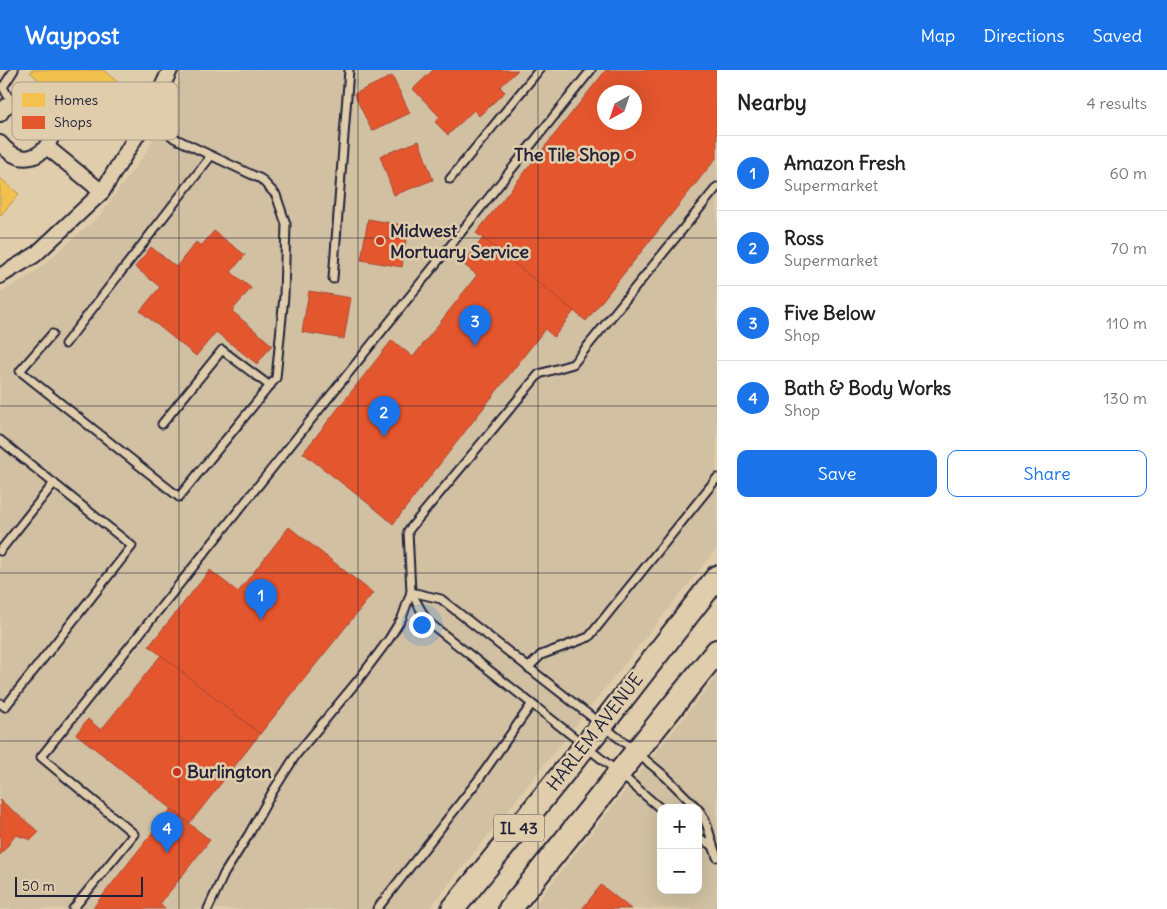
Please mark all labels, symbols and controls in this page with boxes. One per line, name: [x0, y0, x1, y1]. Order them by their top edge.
text: Waypost: [25, 20, 119, 50]
text: Map: [920, 24, 955, 47]
text: Directions: [983, 24, 1065, 47]
text: Saved: [1093, 24, 1142, 47]
legend: [12, 82, 178, 140]
north arrow: [597, 85, 642, 130]
text: Nearby: [737, 89, 807, 116]
text: Homes: [54, 91, 98, 109]
text: 4 results: [1086, 93, 1147, 113]
text: Shops: [54, 113, 92, 131]
place label: The Tile Shop: [514, 143, 620, 166]
marker: The Tile Shop: [624, 149, 636, 161]
text: Amazon Fresh: [784, 151, 906, 175]
text: 1: [750, 163, 756, 183]
text: 60 m: [1109, 163, 1147, 183]
text: Supermarket: [784, 175, 878, 195]
place label: Midwest Mortuary Service: [390, 219, 529, 263]
text: Ross: [784, 226, 824, 250]
marker: Midwest Mortuary Service: [374, 235, 386, 247]
text: 2: [749, 238, 757, 258]
text: 70 m: [1111, 238, 1147, 258]
text: Supermarket: [784, 250, 878, 270]
text: Five Below: [784, 301, 876, 325]
pin: 3: [459, 305, 491, 346]
text: 3: [748, 313, 758, 333]
text: 110 m: [1106, 313, 1147, 333]
text: Shop: [784, 325, 820, 345]
text: Bath & Body Works: [784, 376, 951, 400]
text: 4: [748, 388, 758, 408]
text: 130 m: [1103, 388, 1147, 408]
pin: 2: [368, 396, 400, 437]
text: Shop: [784, 400, 820, 420]
button: Save: [737, 450, 937, 497]
button: Share: [947, 450, 1147, 497]
pin: 1: [245, 579, 277, 620]
your location: [409, 612, 435, 638]
street label: HARLEM AVENUE: [541, 668, 648, 795]
place label: Burlington: [187, 760, 272, 783]
marker: Burlington: [171, 766, 183, 778]
map controls: [657, 804, 702, 894]
button: +: [657, 804, 702, 849]
pin: 4: [151, 812, 183, 853]
road number: IL 43: [494, 814, 544, 841]
button: −: [657, 849, 702, 894]
scale bar: [15, 874, 142, 897]
text: 50 m: [22, 877, 55, 895]

